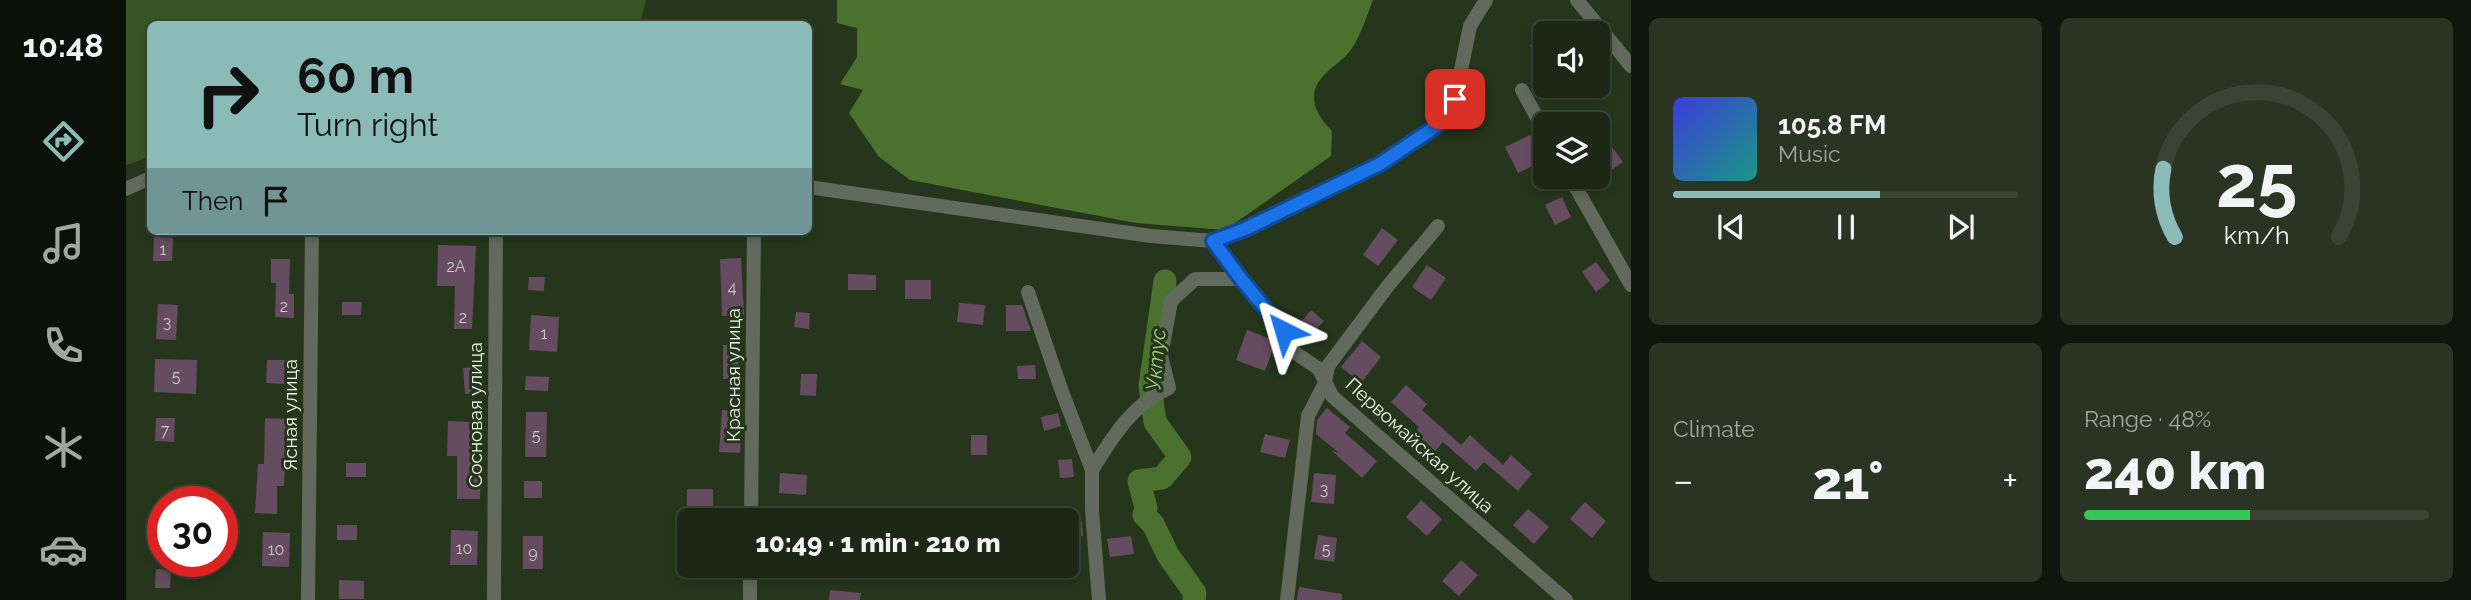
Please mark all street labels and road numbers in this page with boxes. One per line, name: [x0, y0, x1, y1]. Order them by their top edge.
street label: Красная улица: [722, 308, 744, 442]
street label: Сосновая улица: [464, 342, 486, 488]
street label: Ясная улица: [279, 359, 301, 471]
street label: Первомайская улица: [1342, 373, 1498, 517]

